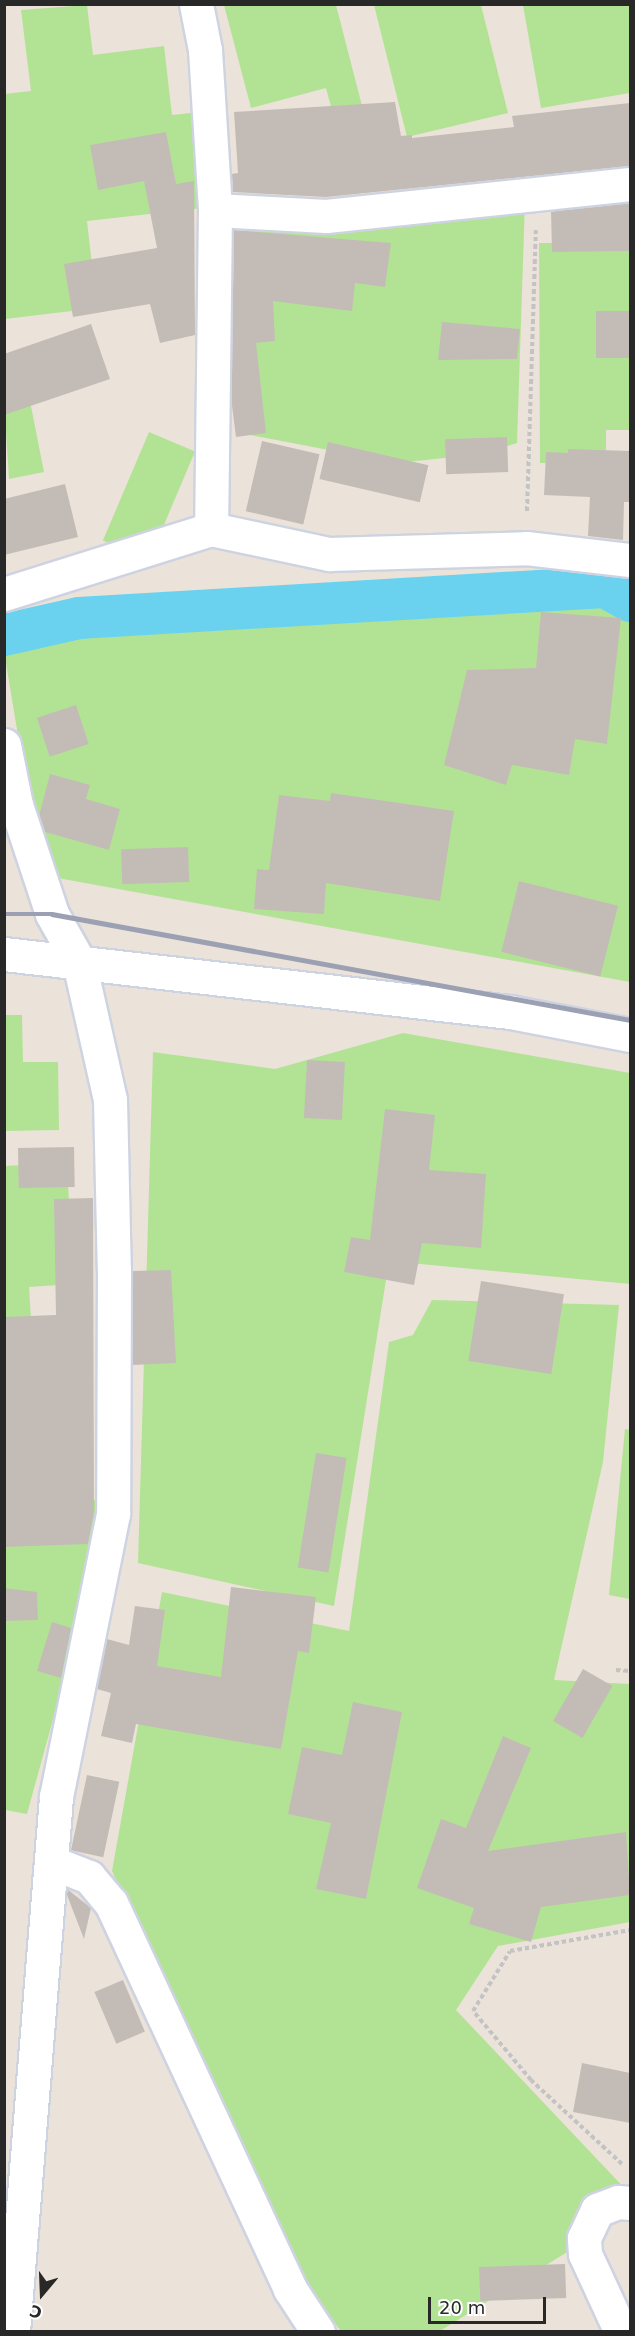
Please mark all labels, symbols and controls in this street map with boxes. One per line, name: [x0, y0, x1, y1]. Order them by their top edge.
north arrow: [12, 2264, 72, 2324]
scale bar: [431, 2285, 550, 2323]
text: 20 m: [439, 2297, 485, 2318]
text: С: [27, 2301, 45, 2322]

